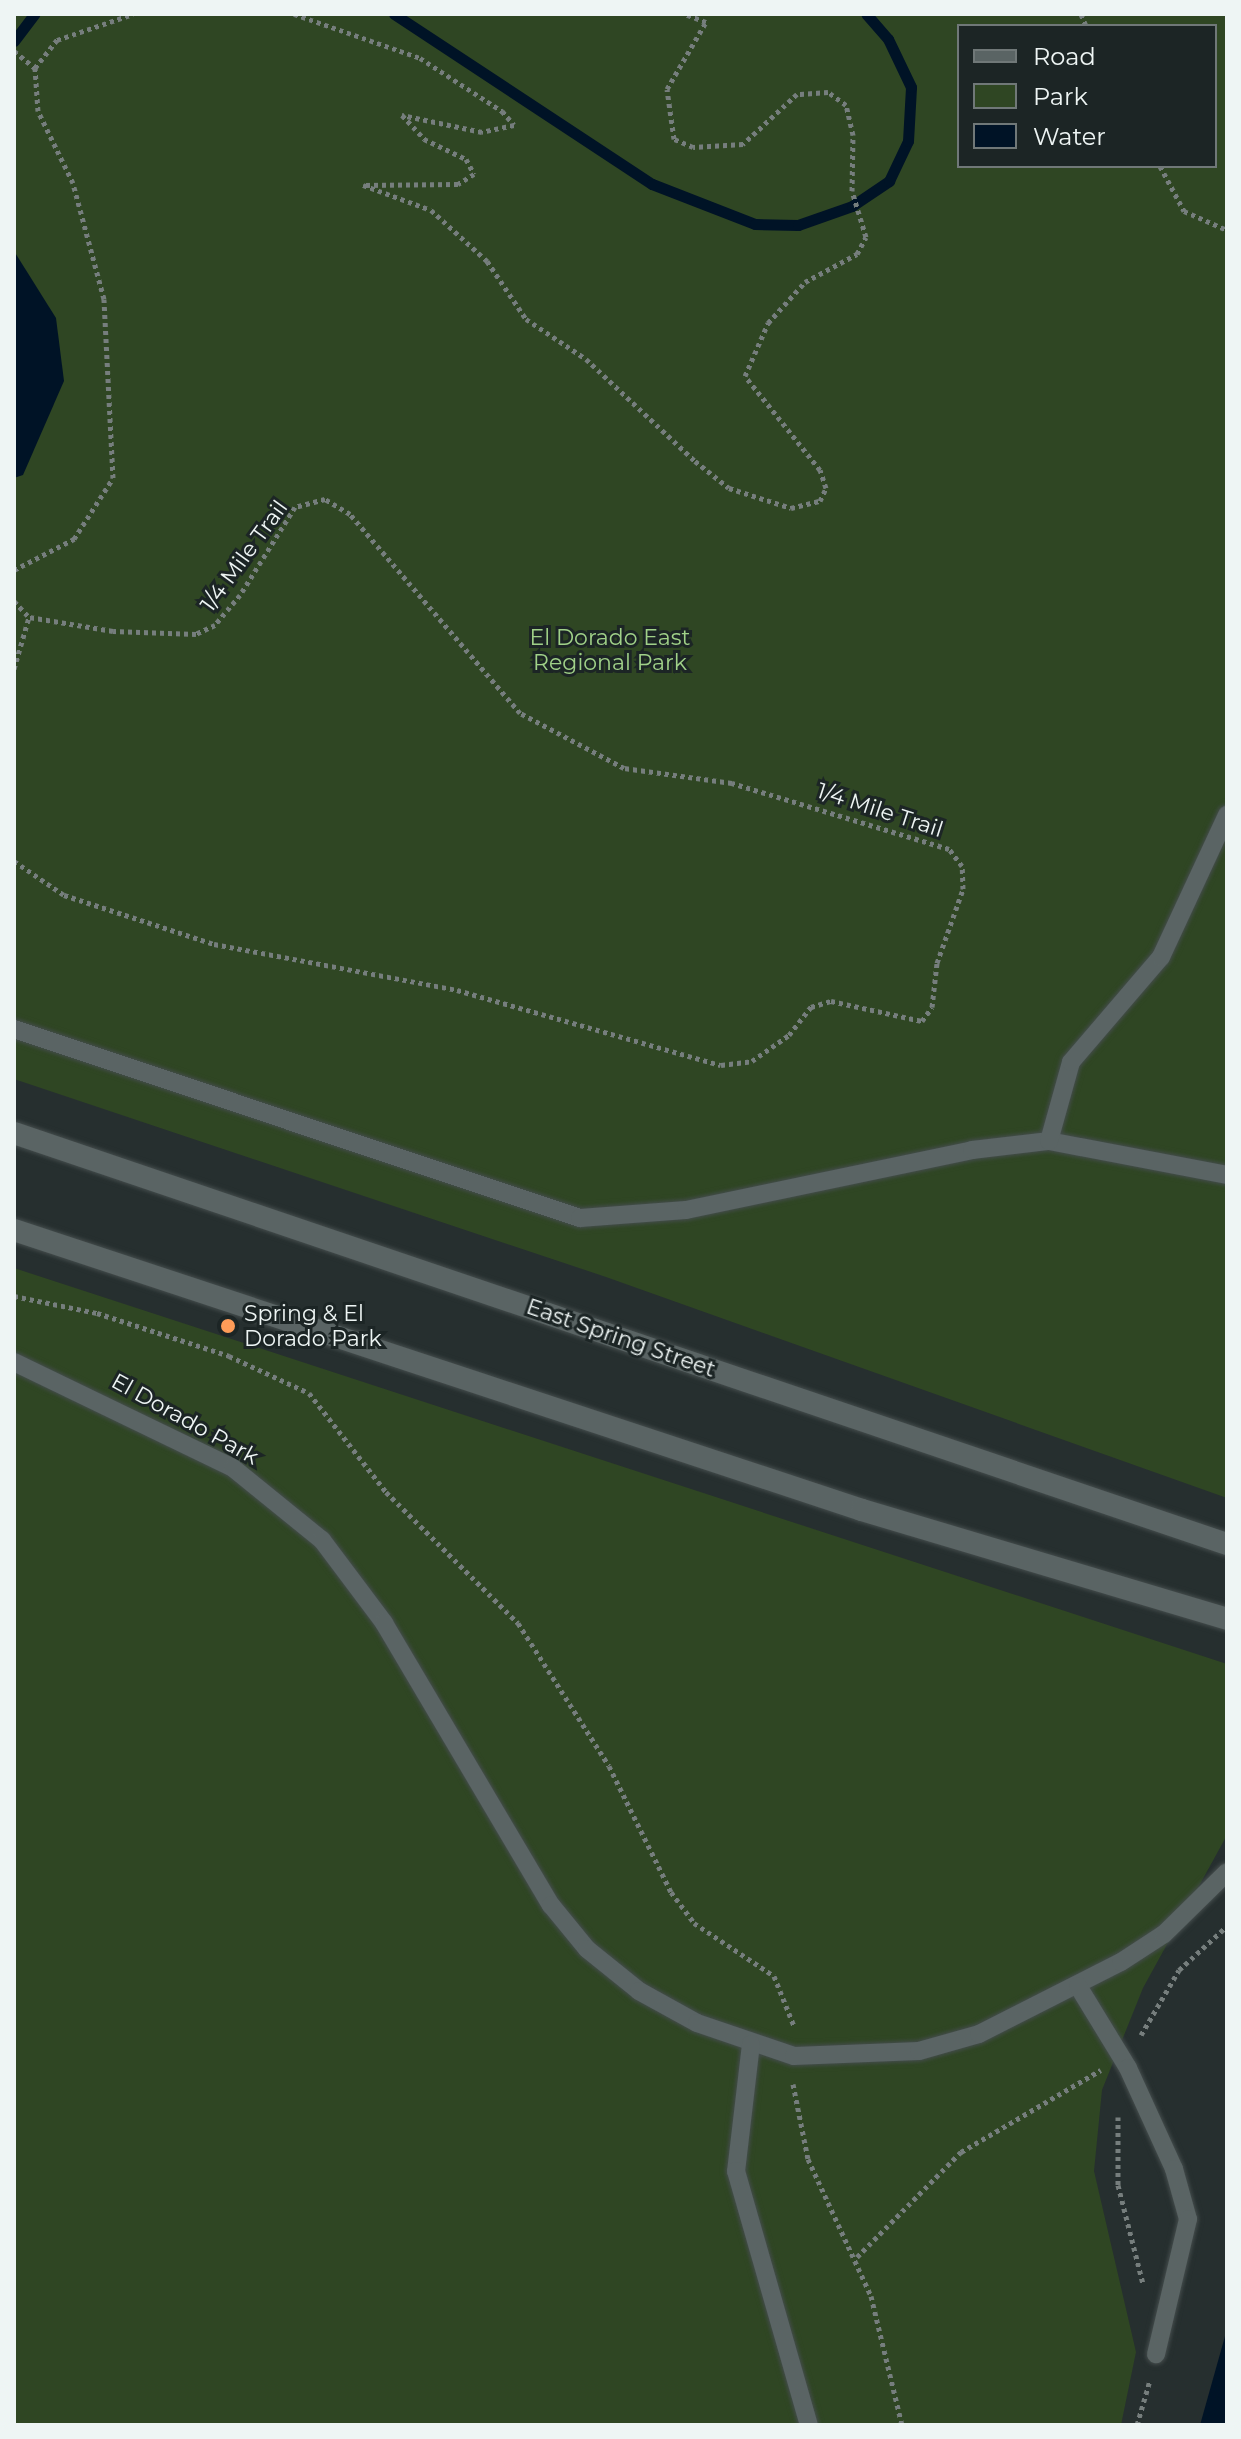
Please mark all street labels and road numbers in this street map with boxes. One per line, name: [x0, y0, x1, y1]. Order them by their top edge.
street label: 1/4 Mile Trail: [195, 495, 293, 617]
street label: 1/4 Mile Trail: [814, 777, 946, 843]
street label: East Spring Street: [523, 1293, 719, 1383]
street label: El Dorado Park: [107, 1368, 263, 1470]

